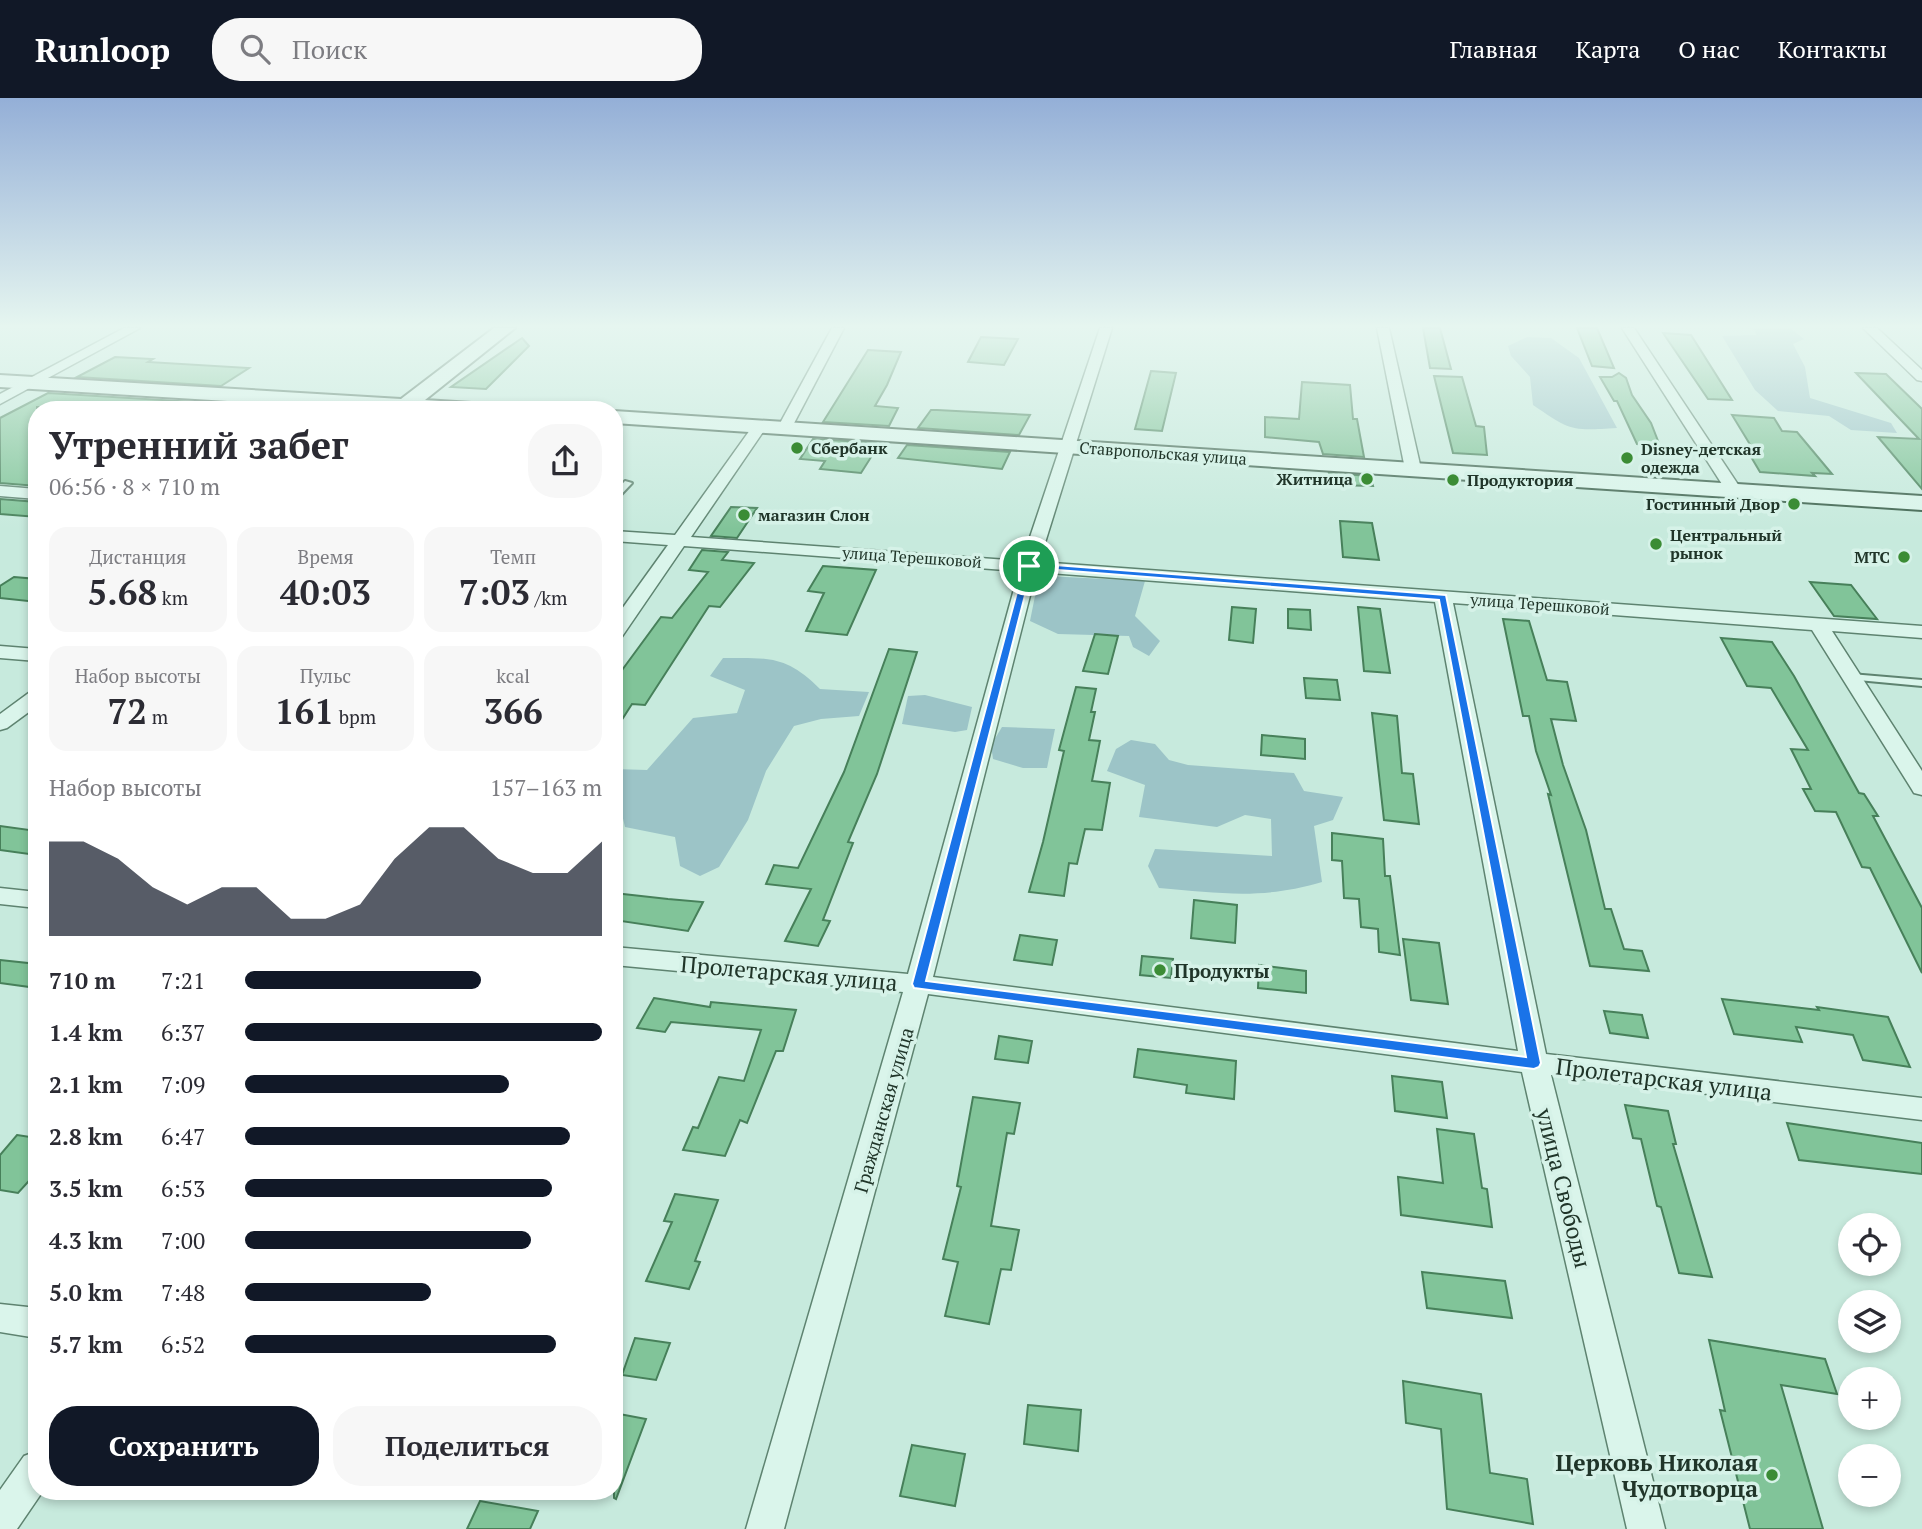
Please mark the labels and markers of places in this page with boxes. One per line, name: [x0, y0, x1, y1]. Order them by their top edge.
place label: Сбербанк: [811, 437, 888, 459]
place label: Disney-детская одежда: [1641, 438, 1761, 478]
marker: Сбербанк: [789, 440, 805, 456]
marker: Disney-детская одежда: [1619, 450, 1635, 466]
place label: Житница: [1276, 468, 1353, 490]
place label: Продуктория: [1467, 469, 1573, 491]
marker: Житница: [1359, 471, 1375, 487]
marker: Продуктория: [1445, 472, 1461, 488]
place label: Гостинный Двор: [1646, 493, 1780, 515]
marker: Гостинный Двор: [1786, 496, 1802, 512]
place label: магазин Слон: [758, 504, 870, 526]
marker: магазин Слон: [736, 507, 752, 523]
place label: Центральный рынок: [1670, 524, 1782, 564]
pin: [999, 536, 1059, 596]
marker: Центральный рынок: [1648, 536, 1664, 552]
place label: МТС: [1854, 546, 1890, 568]
marker: МТС: [1896, 549, 1912, 565]
place label: Продукты: [1174, 958, 1270, 983]
marker: Продукты: [1152, 962, 1168, 978]
place label: Церковь Николая Чудотворца: [1555, 1447, 1758, 1504]
marker: Церковь Николая Чудотворца: [1764, 1467, 1780, 1483]

